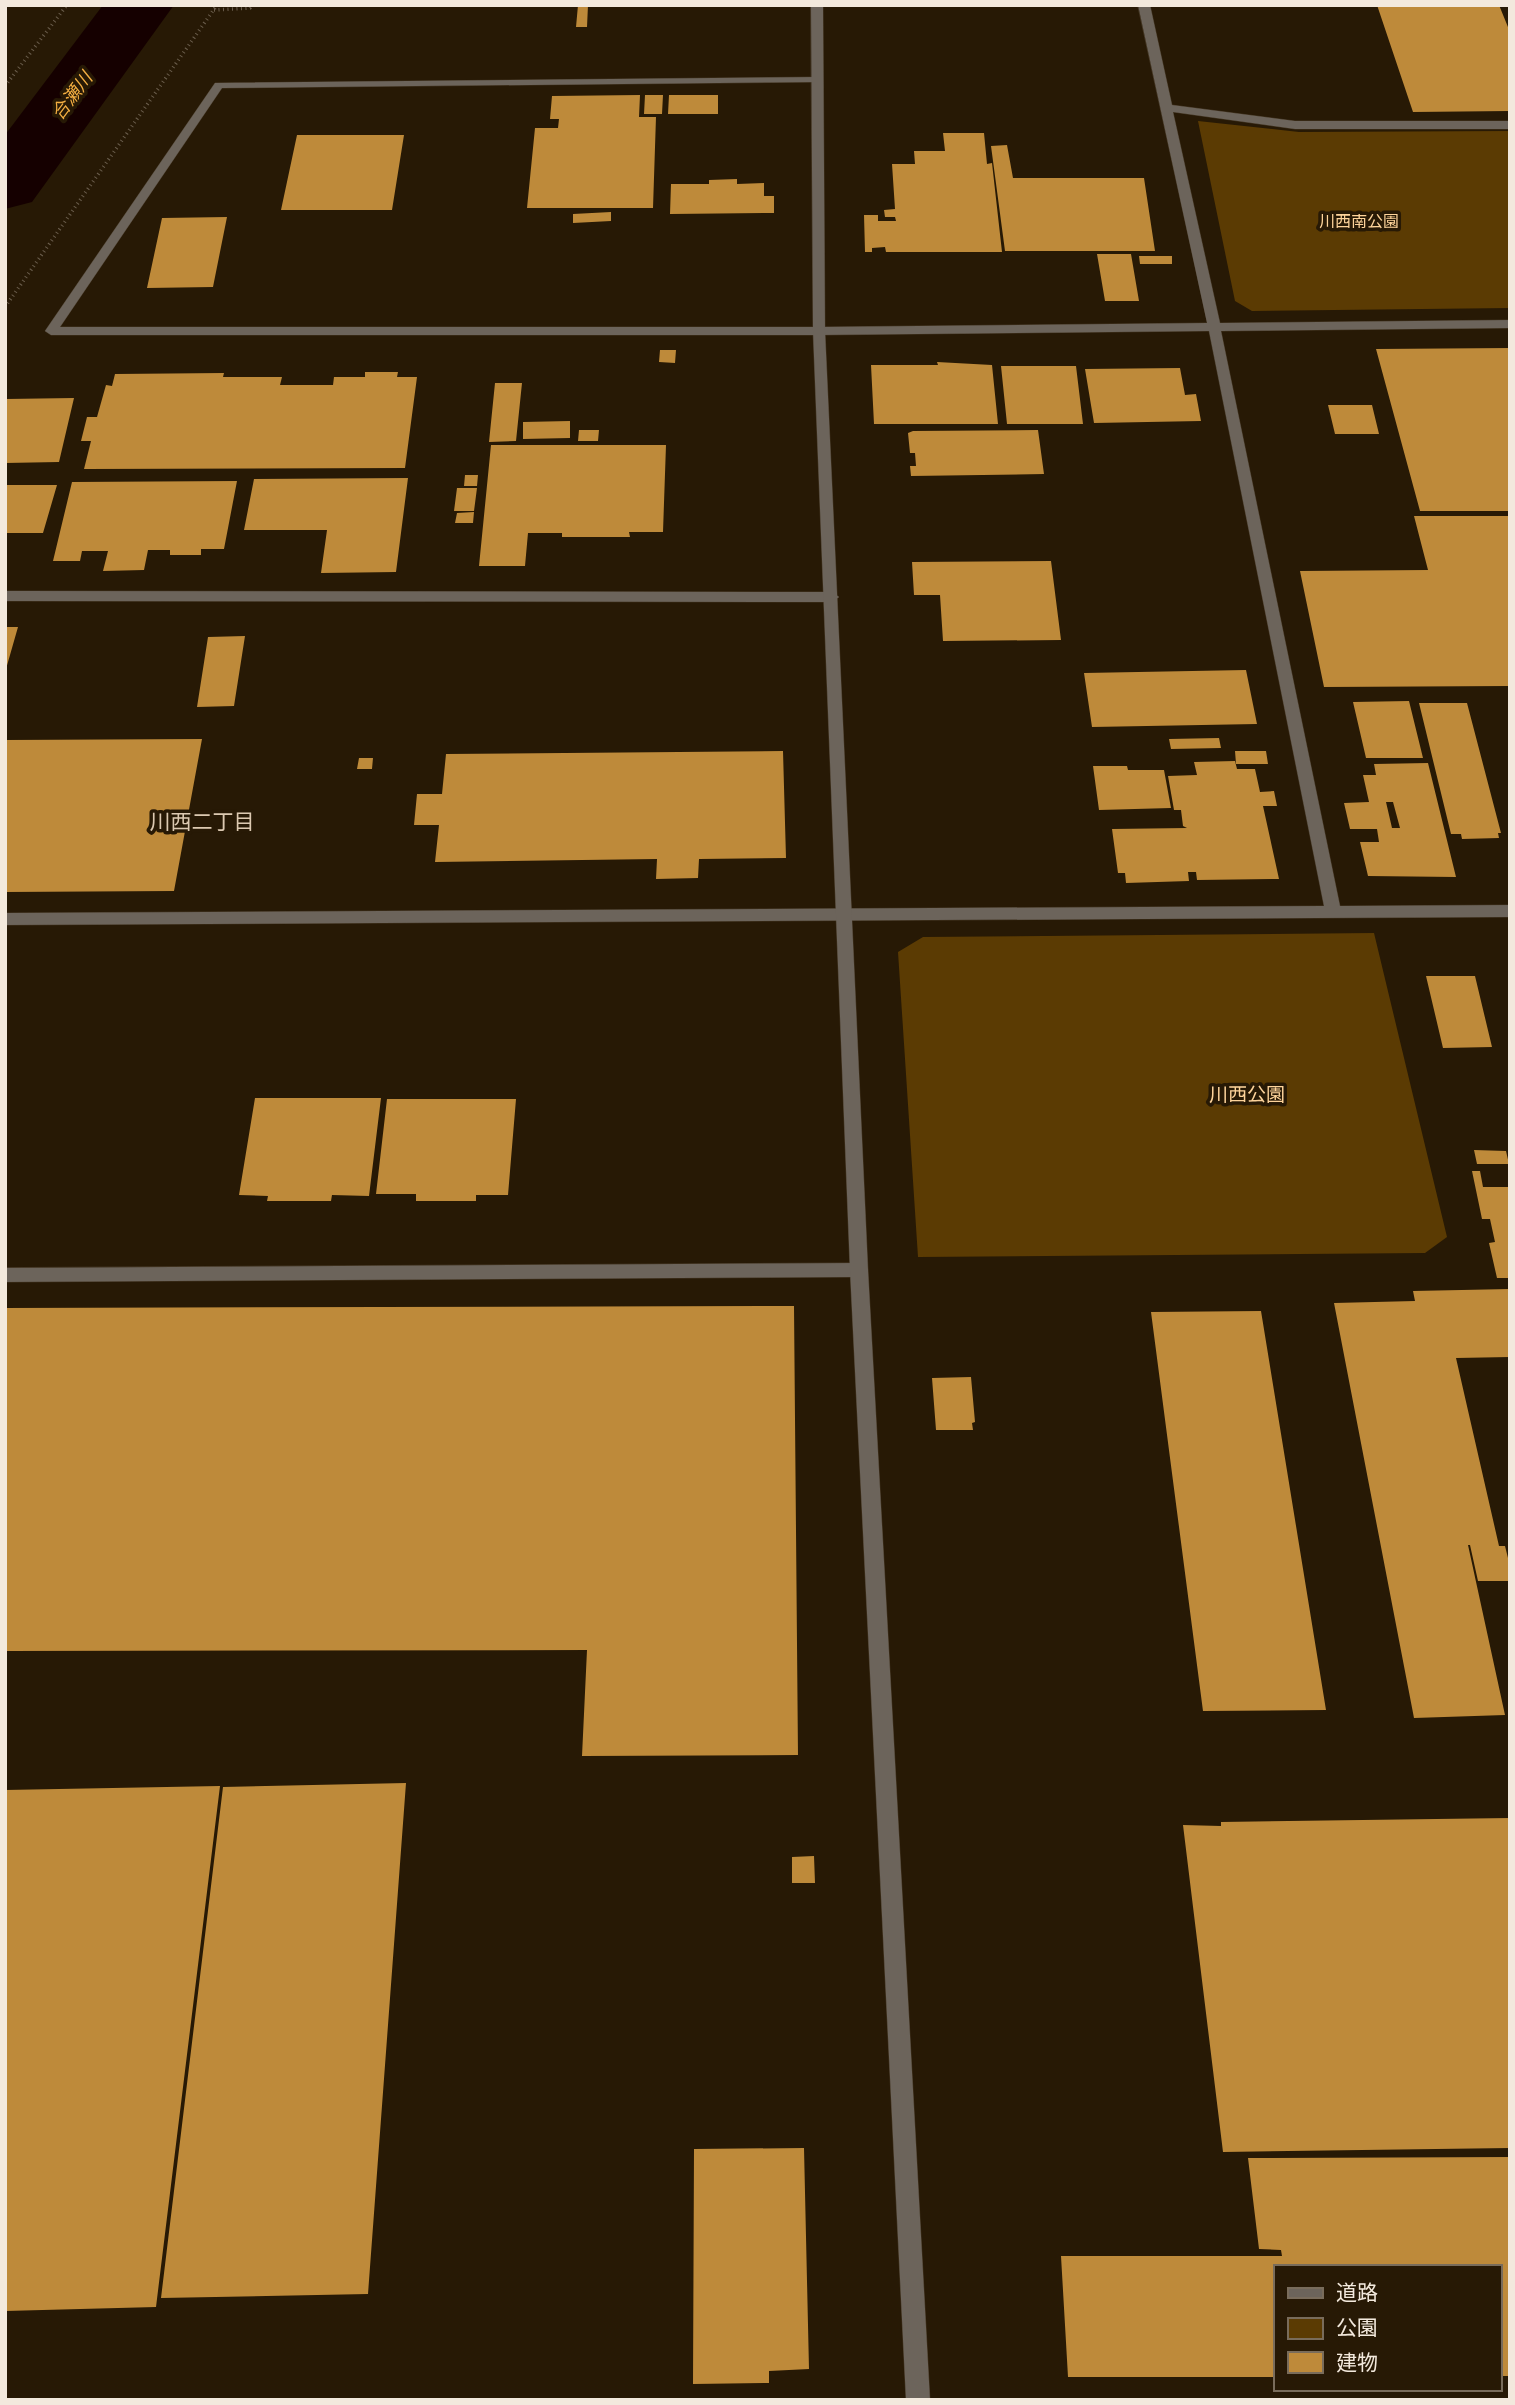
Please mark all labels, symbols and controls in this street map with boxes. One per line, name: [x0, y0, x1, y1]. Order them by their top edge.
water label: 合瀬川: [47, 66, 98, 124]
park label: 川西南公園: [1319, 212, 1399, 231]
district label: 川西二丁目: [150, 809, 255, 835]
park label: 川西公園: [1209, 1083, 1285, 1106]
legend: [1274, 2265, 1501, 2391]
text: 道路: [1336, 2280, 1378, 2306]
text: 公園: [1336, 2315, 1378, 2341]
text: 建物: [1336, 2350, 1378, 2376]

